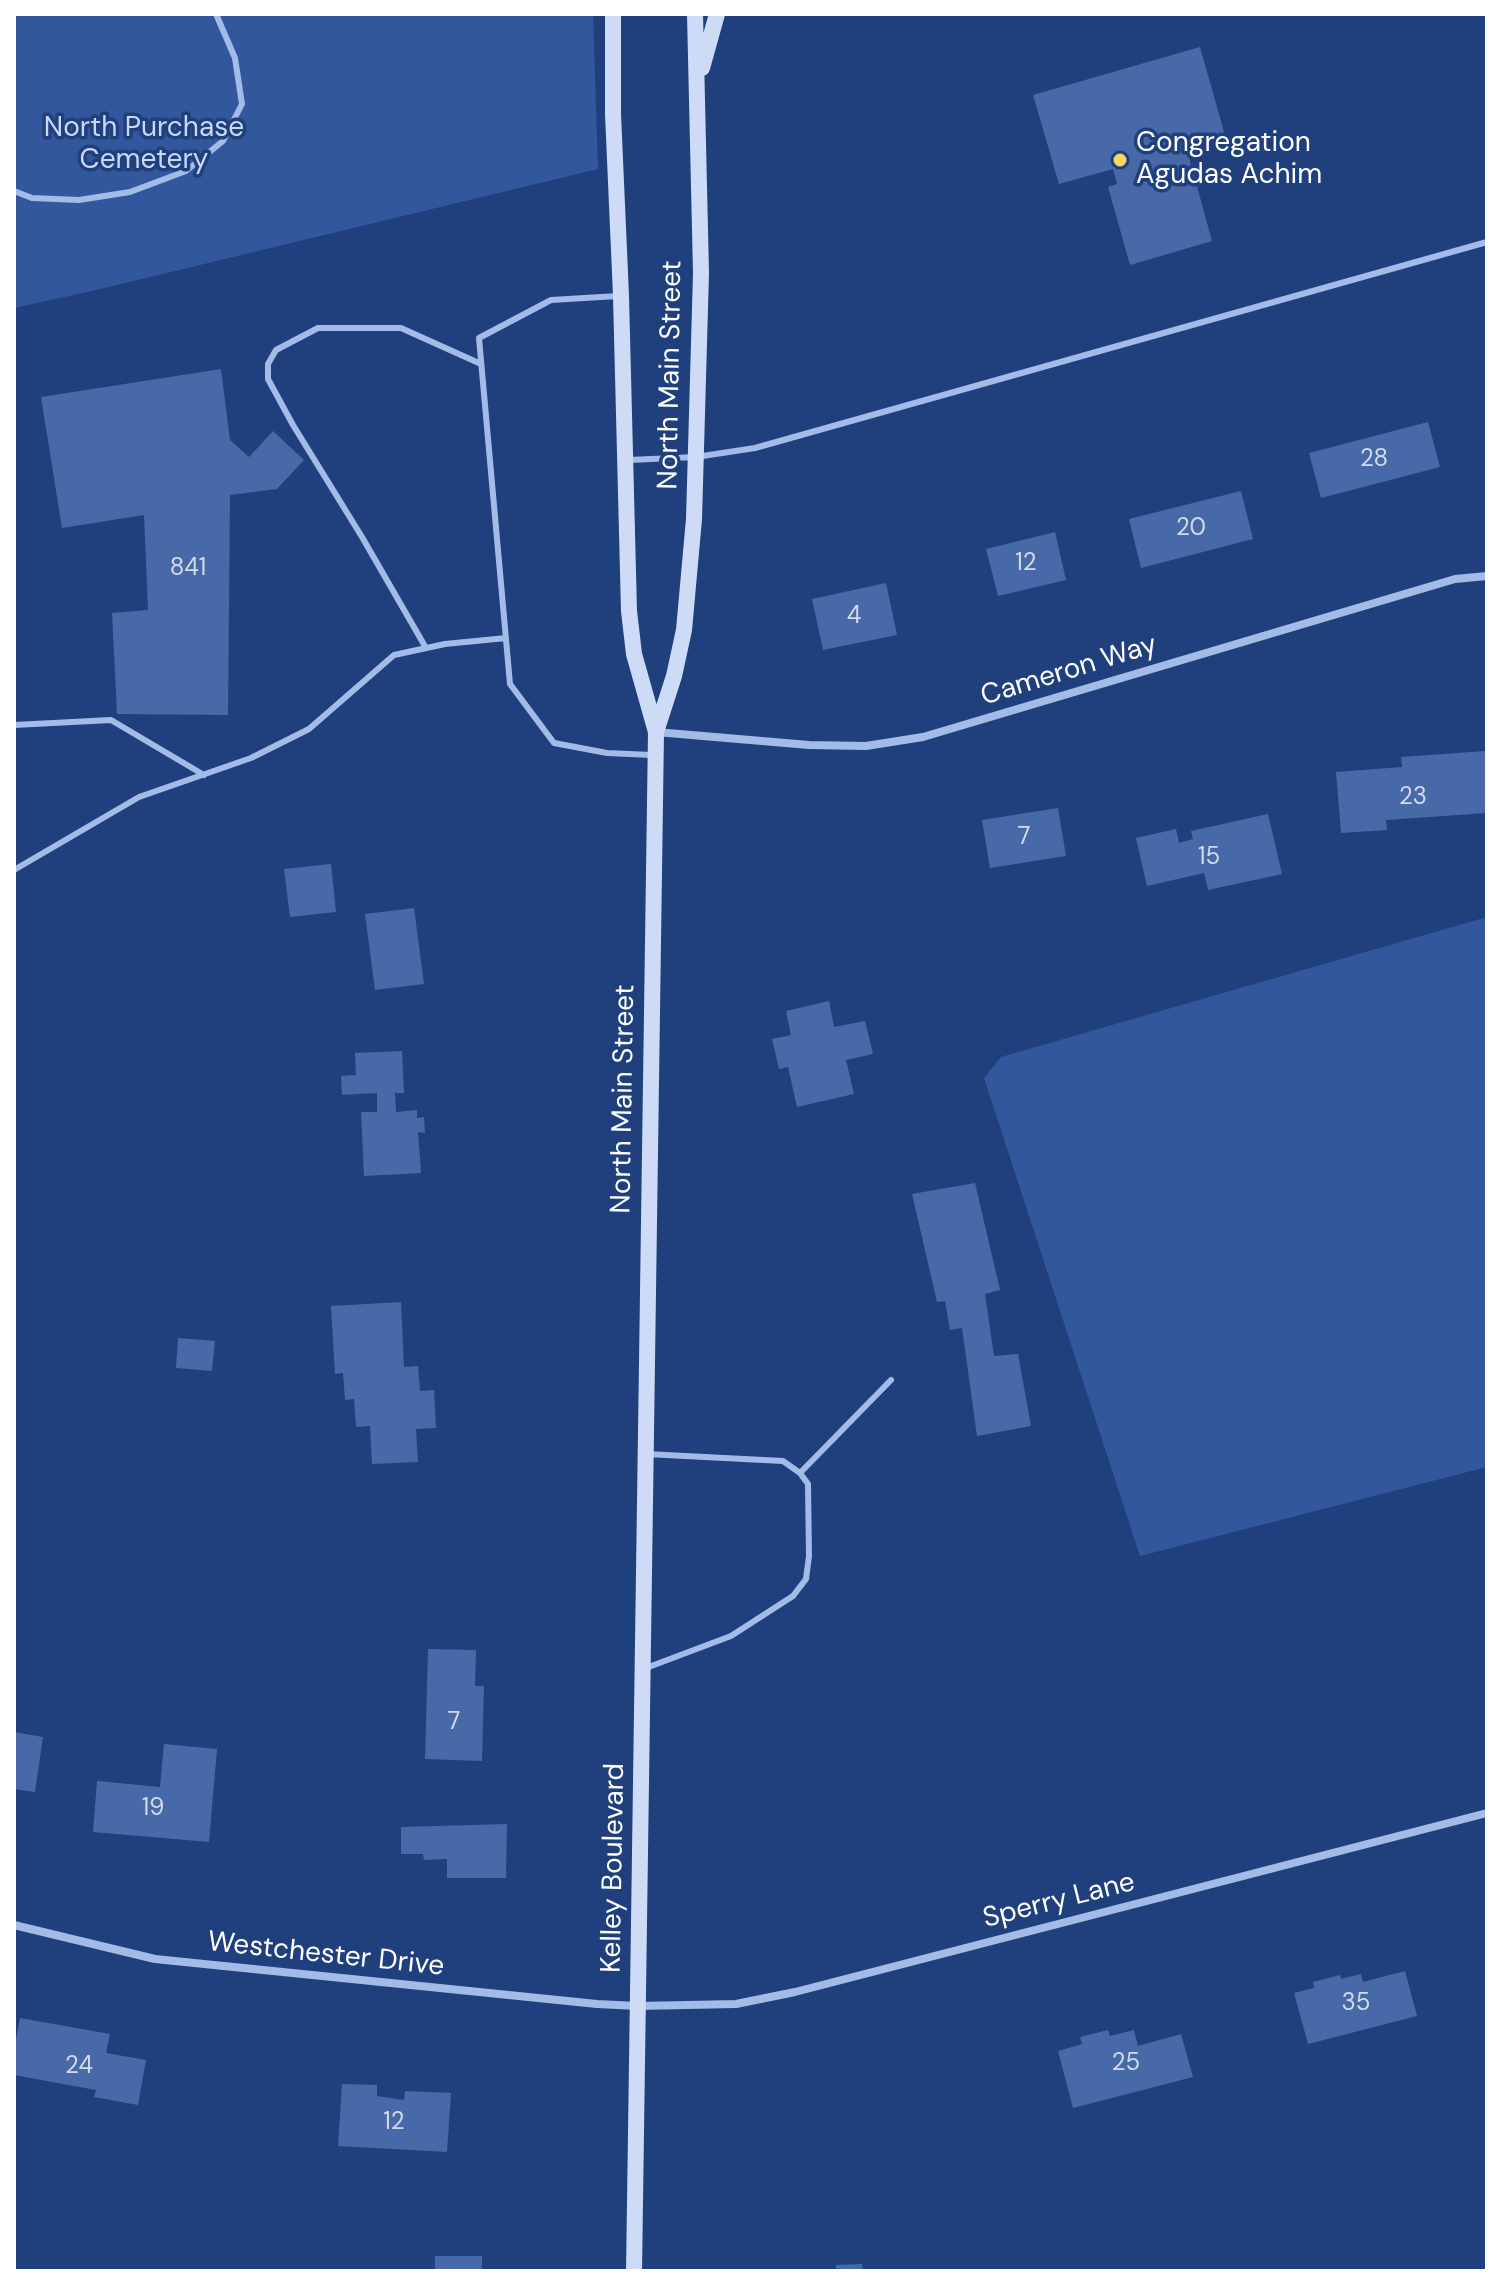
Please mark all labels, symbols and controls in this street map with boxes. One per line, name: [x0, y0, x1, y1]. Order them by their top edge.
park label: North Purchase Cemetery: [44, 112, 244, 178]
place label: Congregation Agudas Achim: [1136, 127, 1322, 193]
marker: Congregation Agudas Achim: [1111, 151, 1129, 169]
street label: North Main Street: [652, 260, 690, 490]
house number: 28: [1360, 446, 1388, 474]
house number: 20: [1176, 515, 1206, 543]
house number: 12: [1015, 550, 1037, 578]
house number: 841: [170, 555, 206, 583]
house number: 4: [847, 603, 861, 631]
street label: Cameron Way: [977, 628, 1161, 714]
house number: 23: [1399, 784, 1427, 812]
house number: 7: [1018, 824, 1030, 852]
house number: 15: [1198, 844, 1220, 872]
street label: North Main Street: [605, 984, 643, 1214]
house number: 7: [448, 1709, 460, 1737]
street label: Kelley Boulevard: [595, 1763, 633, 1973]
house number: 19: [142, 1795, 164, 1823]
street label: Sperry Lane: [980, 1866, 1138, 1936]
street label: Westchester Drive: [206, 1926, 446, 1984]
house number: 35: [1342, 1990, 1370, 2018]
house number: 25: [1112, 2050, 1140, 2078]
house number: 24: [65, 2053, 93, 2081]
house number: 12: [383, 2109, 405, 2137]

